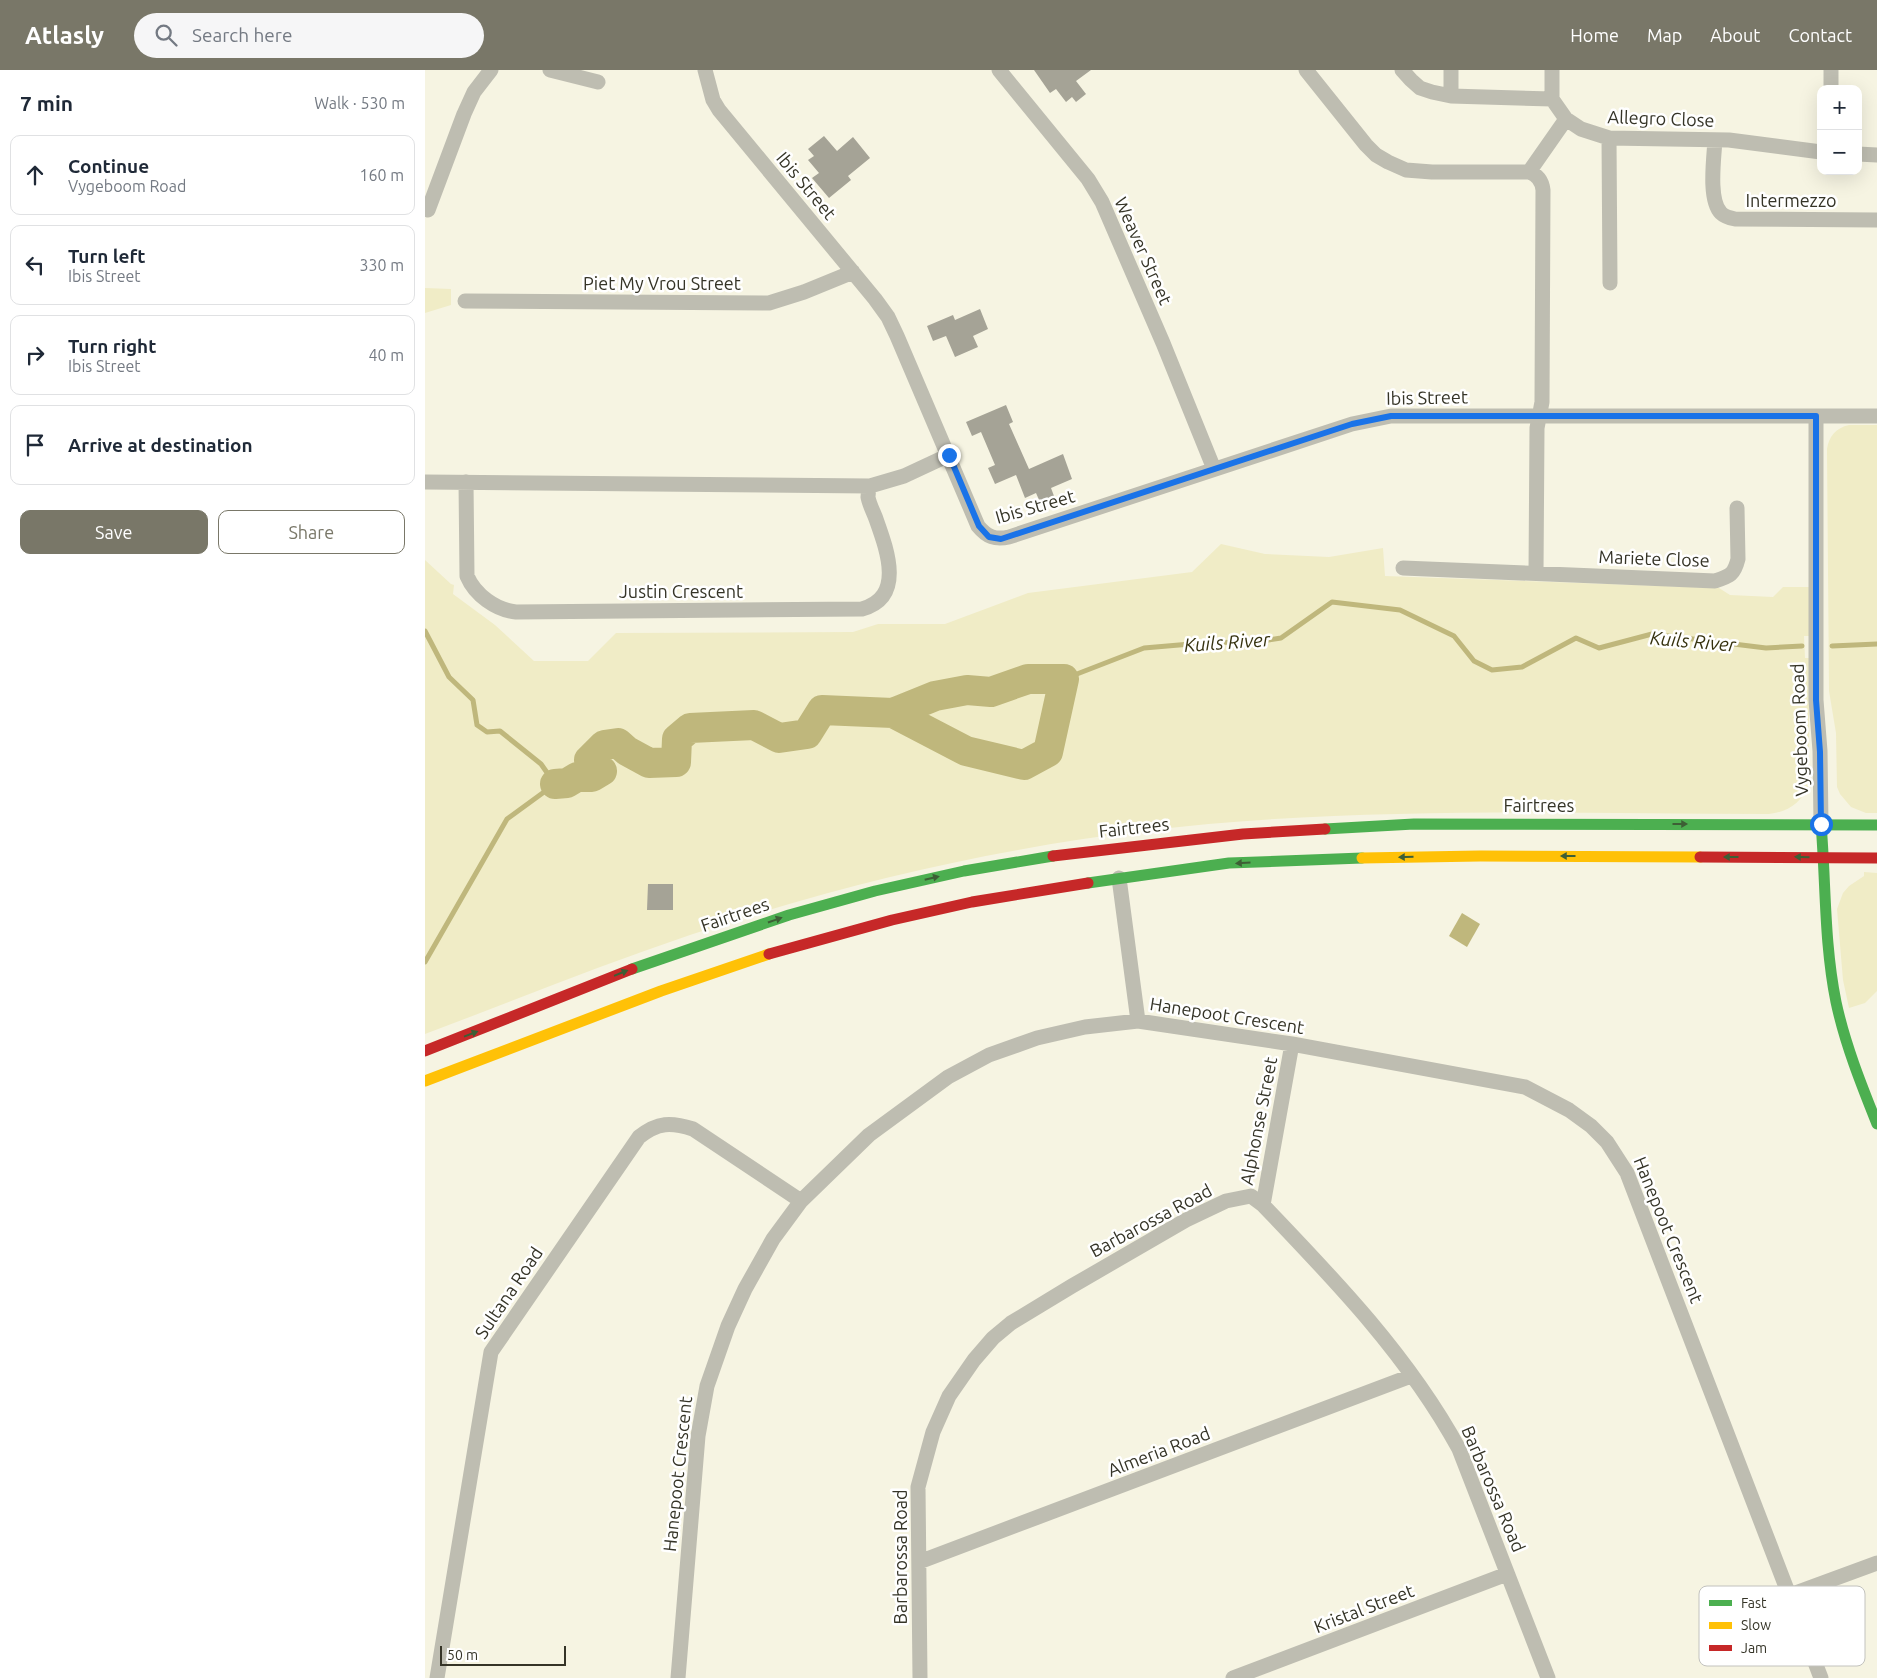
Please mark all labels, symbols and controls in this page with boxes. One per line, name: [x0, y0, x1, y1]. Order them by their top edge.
search box: [134, 13, 484, 58]
icon: search: [152, 21, 180, 49]
text: Atlasly: [25, 22, 104, 49]
text: Search here: [192, 24, 292, 46]
text: Home: [1570, 25, 1619, 45]
text: Map: [1647, 25, 1682, 45]
text: About: [1710, 25, 1760, 45]
text: Contact: [1788, 25, 1852, 45]
map controls: [1817, 85, 1862, 175]
button: +: [1817, 85, 1862, 130]
text: 7 min: [20, 91, 73, 115]
text: Walk · 530 m: [314, 94, 405, 112]
street label: Allegro Close: [1607, 106, 1715, 130]
button: −: [1817, 130, 1862, 175]
street label: Ibis Street: [773, 148, 841, 223]
text: Continue: [68, 155, 149, 177]
icon: ahead: [21, 161, 49, 189]
text: 160 m: [359, 166, 404, 184]
text: Vygeboom Road: [68, 177, 186, 195]
street label: Intermezzo: [1745, 190, 1837, 210]
street label: Weaver Street: [1111, 194, 1177, 307]
text: Turn left: [68, 245, 146, 267]
icon: left: [21, 251, 49, 279]
text: 330 m: [359, 256, 404, 274]
text: Ibis Street: [68, 267, 141, 285]
street label: Piet My Vrou Street: [583, 273, 741, 293]
text: Turn right: [68, 335, 156, 357]
icon: right: [21, 341, 49, 369]
text: 40 m: [368, 346, 404, 364]
text: Ibis Street: [68, 357, 141, 375]
street label: Ibis Street: [1386, 386, 1468, 408]
icon: arrive: [21, 431, 49, 459]
text: Arrive at destination: [68, 434, 253, 456]
route end: [938, 444, 961, 467]
street label: Ibis Street: [993, 485, 1077, 527]
button: Save: [20, 510, 208, 554]
button: Share: [218, 510, 405, 554]
street label: Mariete Close: [1598, 546, 1710, 570]
street label: Justin Crescent: [619, 581, 743, 601]
water label: Kuils River: [1649, 626, 1738, 656]
water label: Kuils River: [1183, 628, 1271, 656]
street label: Vygeboom Road: [1787, 663, 1811, 797]
street label: Fairtrees: [1504, 795, 1575, 815]
street label: Fairtrees: [1098, 813, 1170, 841]
route start: [1810, 813, 1833, 836]
one-way arrow: [1672, 820, 1688, 828]
one-way arrow: [1560, 852, 1576, 860]
one-way arrow: [1397, 853, 1413, 861]
one-way arrow: [1722, 853, 1738, 861]
one-way arrow: [1794, 853, 1810, 861]
one-way arrow: [1235, 859, 1251, 867]
one-way arrow: [924, 874, 939, 882]
street label: Fairtrees: [698, 893, 772, 935]
one-way arrow: [768, 916, 783, 924]
one-way arrow: [614, 969, 629, 977]
street label: Hanepoot Crescent: [1149, 993, 1306, 1037]
one-way arrow: [463, 1030, 478, 1037]
street label: Alphonse Street: [1236, 1055, 1280, 1187]
street label: Hanepoot Crescent: [1630, 1154, 1707, 1306]
street label: Barbarossa Road: [1086, 1180, 1215, 1261]
street label: Sultana Road: [470, 1243, 546, 1342]
street label: Hanepoot Crescent: [659, 1395, 695, 1553]
street label: Almeria Road: [1105, 1422, 1213, 1480]
street label: Barbarossa Road: [1458, 1423, 1530, 1555]
street label: Barbarossa Road: [890, 1489, 910, 1625]
street label: Kristal Street: [1311, 1580, 1416, 1636]
legend: [1699, 1586, 1865, 1666]
text: Fast: [1741, 1595, 1767, 1611]
text: Slow: [1741, 1617, 1771, 1633]
text: Jam: [1741, 1640, 1767, 1656]
scale bar: [440, 1643, 566, 1666]
text: 50 m: [447, 1647, 478, 1663]

